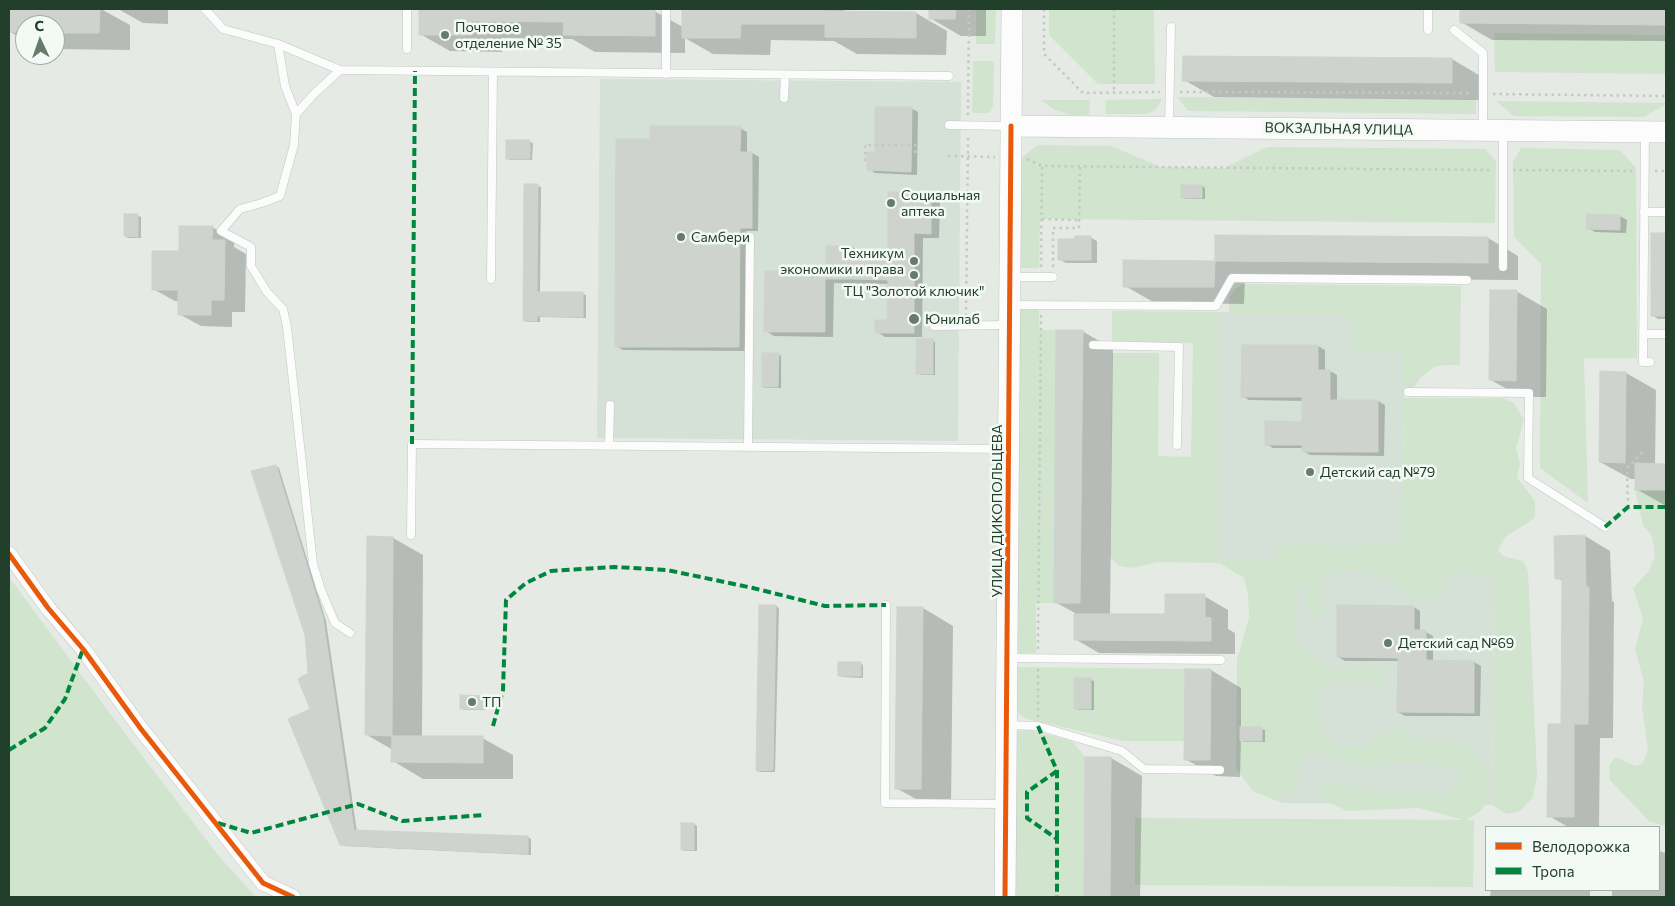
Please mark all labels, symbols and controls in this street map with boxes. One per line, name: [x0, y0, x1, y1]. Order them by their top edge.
north arrow: [15, 15, 65, 65]
text: С: [34, 17, 44, 34]
place label: Почтовое отделение № 35: [455, 19, 562, 52]
marker: Почтовое отделение № 35: [439, 29, 451, 41]
street label: ВОКЗАЛЬНАЯ УЛИЦА: [1265, 119, 1413, 139]
place label: Социальная аптека: [901, 187, 980, 220]
marker: Социальная аптека: [885, 197, 897, 209]
place label: Самбери: [691, 229, 750, 245]
marker: Самбери: [675, 231, 687, 243]
place label: Техникум экономики и права: [780, 245, 904, 278]
marker: Техникум экономики и права: [908, 255, 920, 267]
marker: ТЦ "Золотой ключик": [908, 269, 920, 281]
place label: ТЦ "Золотой ключик": [844, 283, 984, 299]
place label: Юнилаб: [925, 311, 980, 327]
marker: Юнилаб: [907, 312, 921, 326]
street label: УЛИЦА ДИКОПОЛЬЦЕВА: [989, 425, 1005, 597]
place label: Детский сад №79: [1320, 464, 1435, 480]
marker: Детский сад №79: [1304, 466, 1316, 478]
place label: Детский сад №69: [1398, 635, 1514, 651]
marker: Детский сад №69: [1382, 637, 1394, 649]
place label: ТП: [482, 694, 501, 710]
marker: ТП: [466, 696, 478, 708]
legend: [1485, 826, 1660, 891]
text: Велодорожка: [1532, 837, 1630, 855]
text: Тропа: [1532, 862, 1574, 880]

